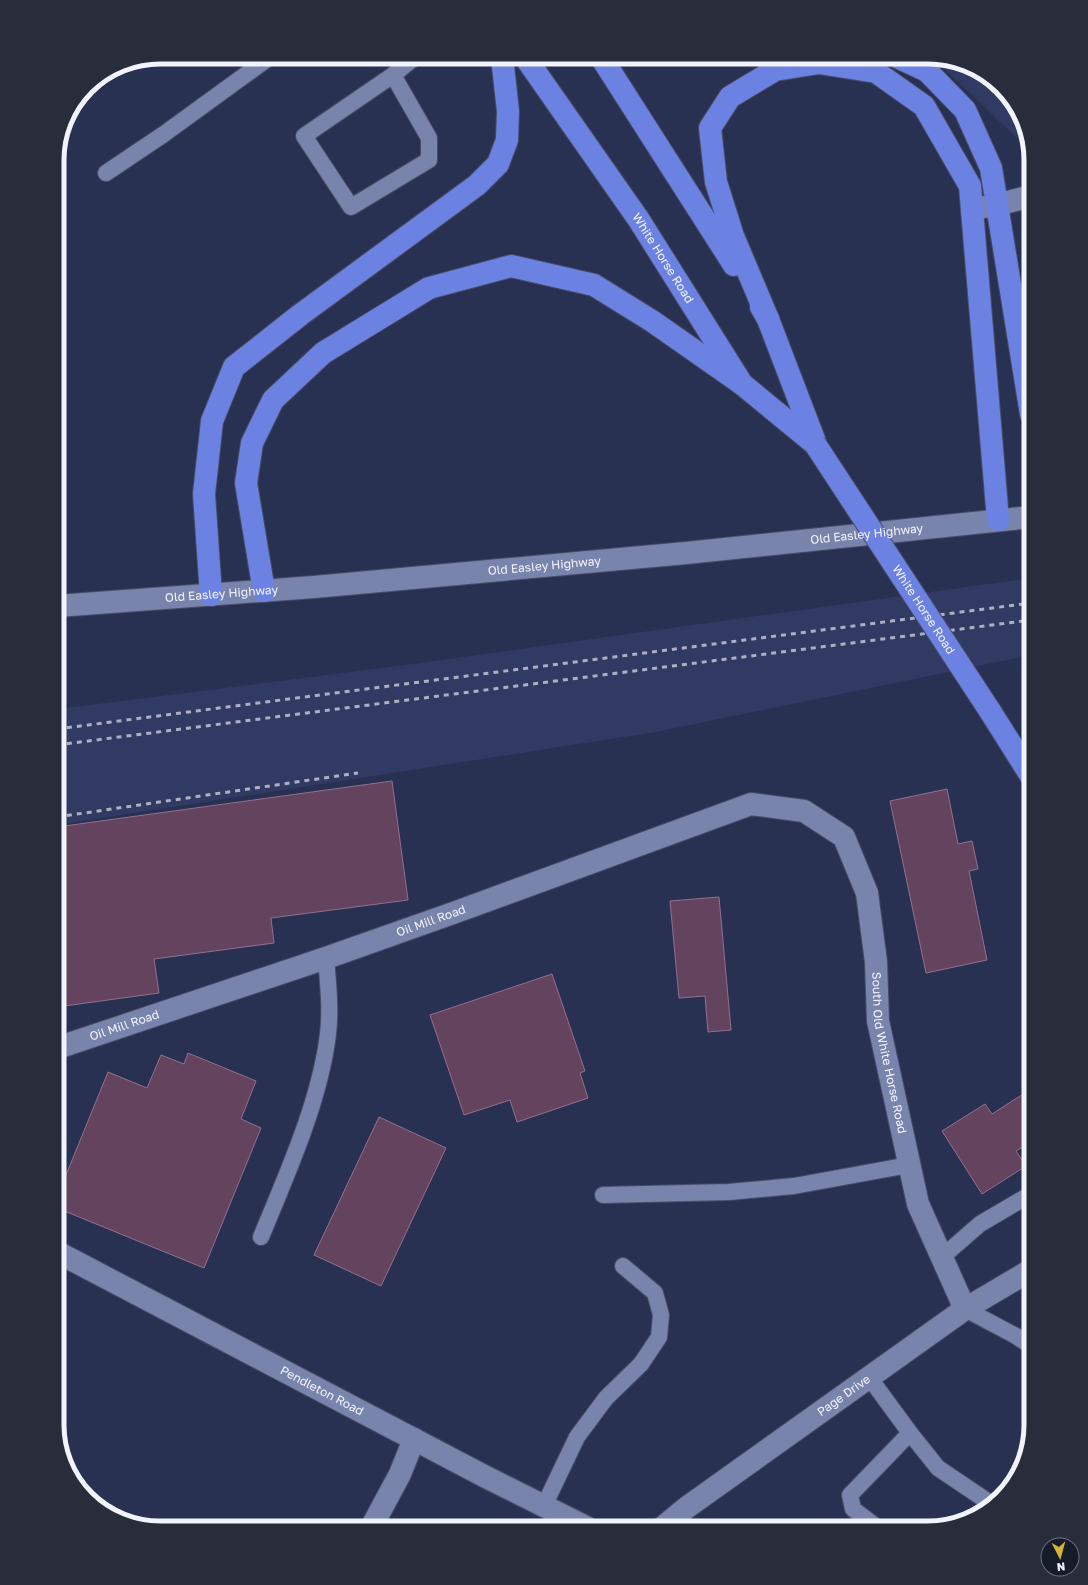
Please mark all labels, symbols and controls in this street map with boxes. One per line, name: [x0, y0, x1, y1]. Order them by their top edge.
street label: White Horse Road: [629, 210, 697, 306]
street label: Old Easley Highway: [810, 520, 924, 547]
street label: Old Easley Highway: [487, 553, 602, 578]
street label: White Horse Road: [889, 562, 959, 657]
street label: Old Easley Highway: [164, 582, 279, 605]
street label: Oil Mill Road: [394, 901, 468, 940]
street label: South Old White Horse Road: [869, 972, 910, 1135]
street label: Oil Mill Road: [87, 1006, 161, 1044]
street label: Pendleton Road: [278, 1362, 366, 1418]
street label: Page Drive: [814, 1371, 873, 1419]
north arrow: [1040, 1537, 1080, 1577]
text: N: [1056, 1561, 1066, 1574]

